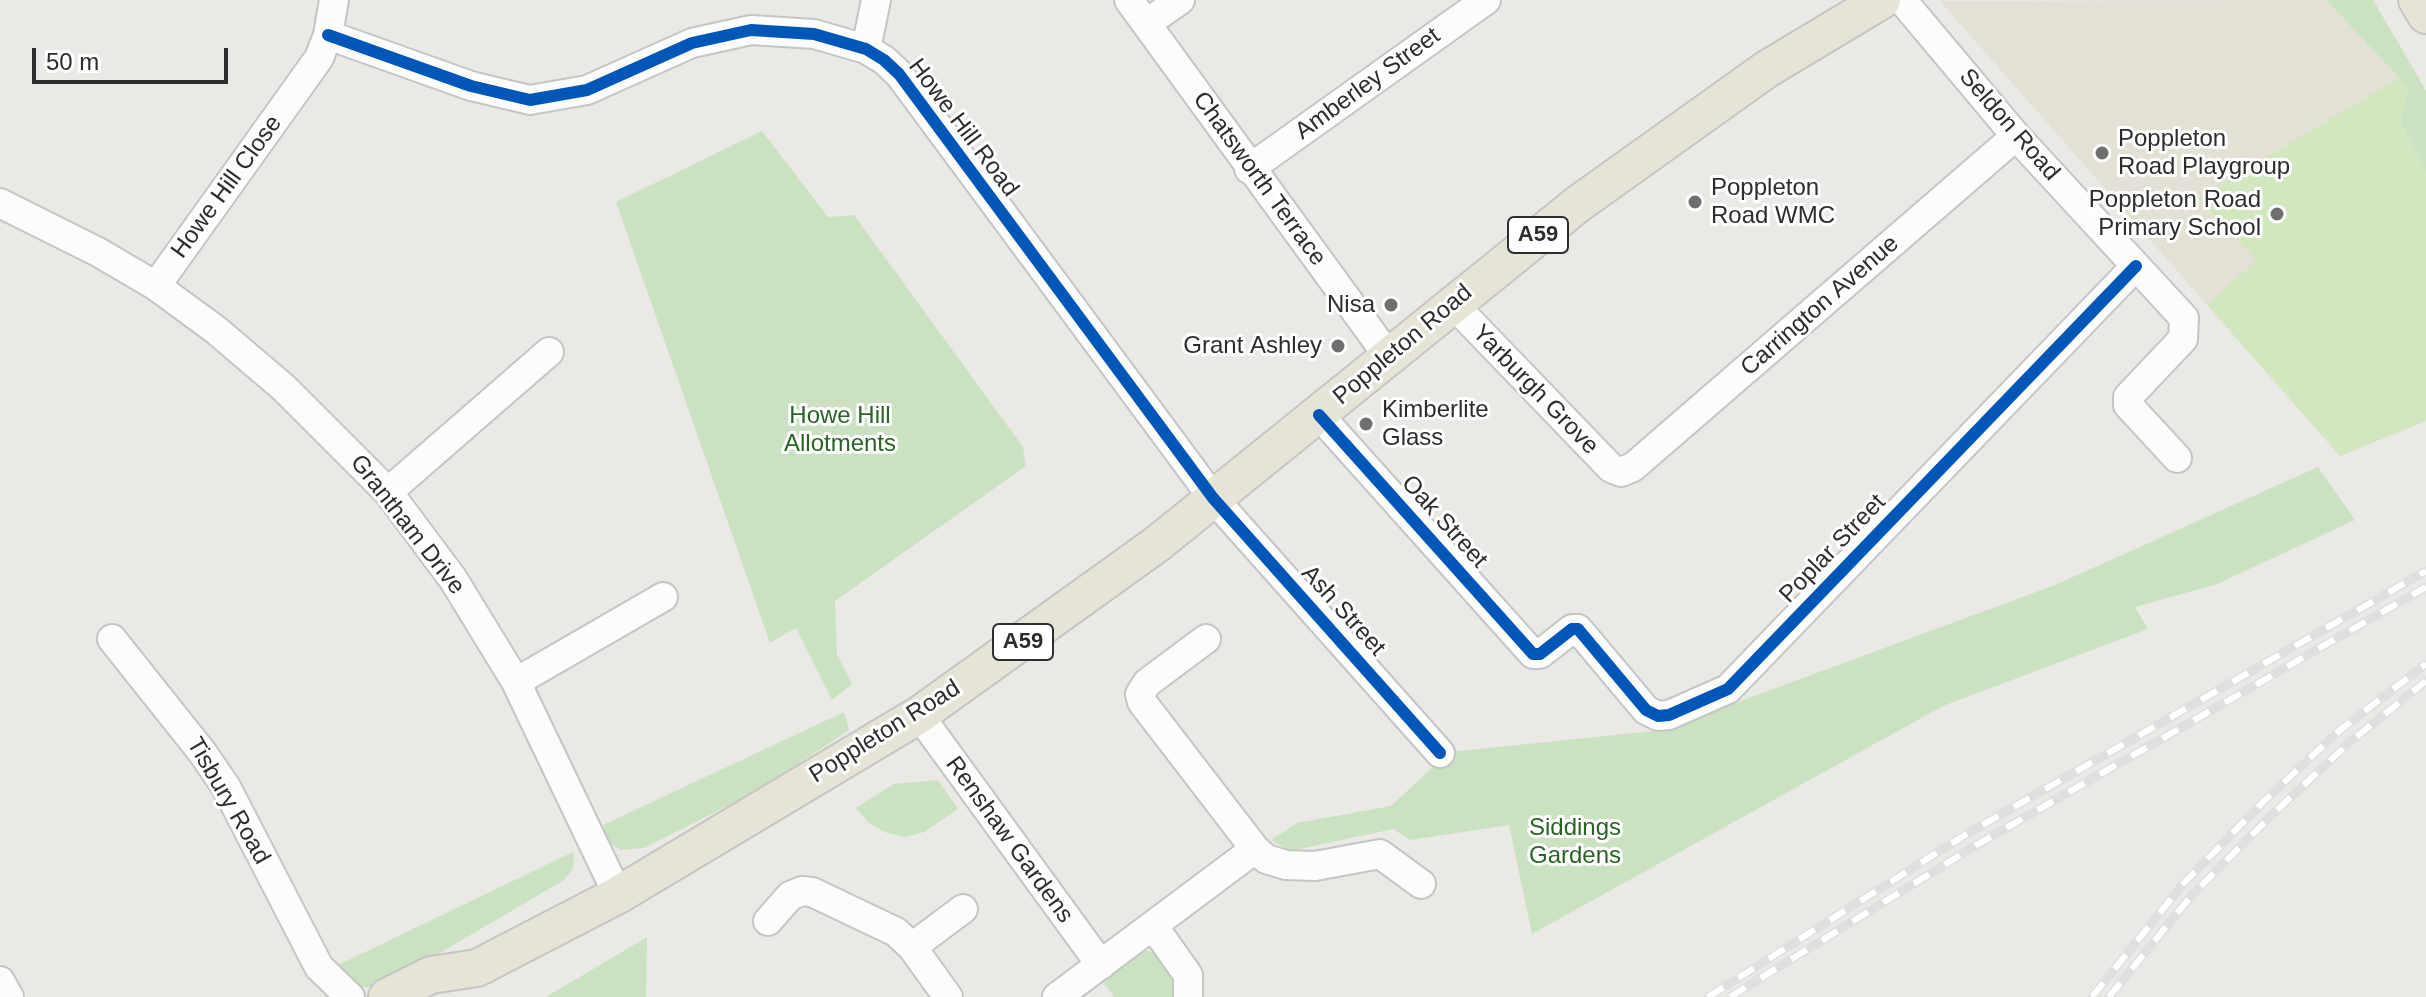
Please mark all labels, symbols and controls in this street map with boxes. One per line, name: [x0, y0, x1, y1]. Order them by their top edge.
street label: Amberley Street: [1290, 22, 1446, 146]
scale bar: [36, 32, 232, 82]
text: 50 m: [46, 48, 99, 75]
street label: Howe Hill Road: [902, 53, 1024, 203]
street label: Seldon Road: [1953, 63, 2065, 187]
street label: Chatsworth Terrace: [1186, 86, 1332, 272]
street label: Howe Hill Close: [166, 110, 288, 264]
place label: Poppleton Road Playgroup: [2118, 125, 2290, 181]
marker: Poppleton Road Playgroup: [2093, 144, 2111, 162]
place label: Poppleton Road WMC: [1711, 174, 1835, 230]
place label: Poppleton Road Primary School: [2089, 186, 2261, 242]
marker: Poppleton Road WMC: [1686, 193, 1704, 211]
marker: Poppleton Road Primary School: [2268, 205, 2286, 223]
road number: A59: [1508, 217, 1568, 253]
street label: Carrington Avenue: [1735, 230, 1905, 382]
street label: Poppleton Road: [1328, 279, 1478, 411]
place label: Nisa: [1327, 291, 1375, 319]
marker: Nisa: [1382, 296, 1400, 314]
street label: Yarburgh Grove: [1466, 319, 1604, 461]
place label: Grant Ashley: [1183, 332, 1322, 360]
marker: Grant Ashley: [1329, 337, 1347, 355]
place label: Kimberlite Glass: [1382, 396, 1489, 452]
park label: Howe Hill Allotments: [784, 402, 896, 458]
marker: Kimberlite Glass: [1357, 415, 1375, 433]
street label: Grantham Drive: [344, 449, 470, 601]
street label: Oak Street: [1395, 470, 1493, 574]
street label: Poplar Street: [1774, 489, 1892, 609]
street label: Ash Street: [1295, 560, 1391, 662]
road number: A59: [993, 624, 1053, 660]
street label: Poppleton Road: [804, 674, 966, 790]
street label: Tisbury Road: [180, 732, 276, 870]
street label: Renshaw Gardens: [939, 751, 1079, 929]
park label: Siddings Gardens: [1529, 814, 1621, 870]

